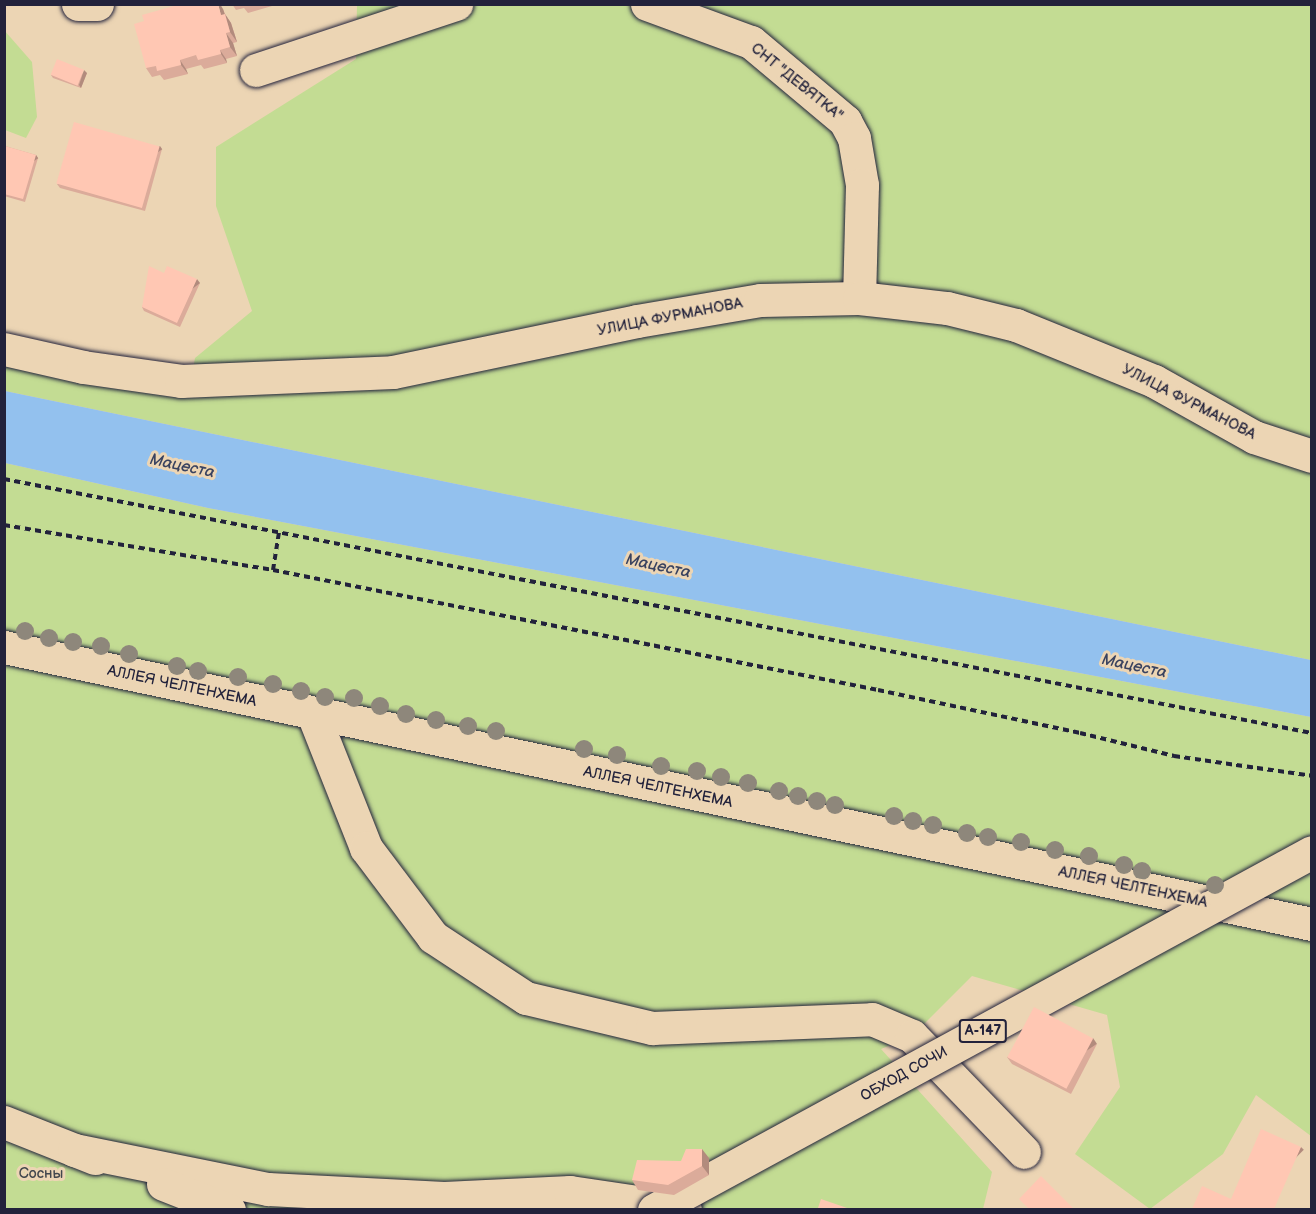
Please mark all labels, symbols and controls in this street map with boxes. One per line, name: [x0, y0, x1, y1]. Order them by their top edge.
street label: СНТ "ДЕВЯТКА": [747, 39, 847, 125]
street label: УЛИЦА ФУРМАНОВА: [596, 294, 744, 340]
street label: УЛИЦА ФУРМАНОВА: [1119, 360, 1259, 444]
water label: Мацеста: [148, 451, 216, 483]
water label: Мацеста: [624, 551, 692, 583]
water label: Мацеста: [1100, 651, 1168, 683]
street label: АЛЛЕЯ ЧЕЛТЕНХЕМА: [106, 661, 258, 711]
street label: АЛЛЕЯ ЧЕЛТЕНХЕМА: [582, 762, 734, 812]
street label: АЛЛЕЯ ЧЕЛТЕНХЕМА: [1057, 862, 1209, 912]
road number: А-147: [958, 1020, 1008, 1042]
street label: ОБХОД СОЧИ: [857, 1043, 951, 1105]
park label: Сосны: [19, 1165, 63, 1183]

